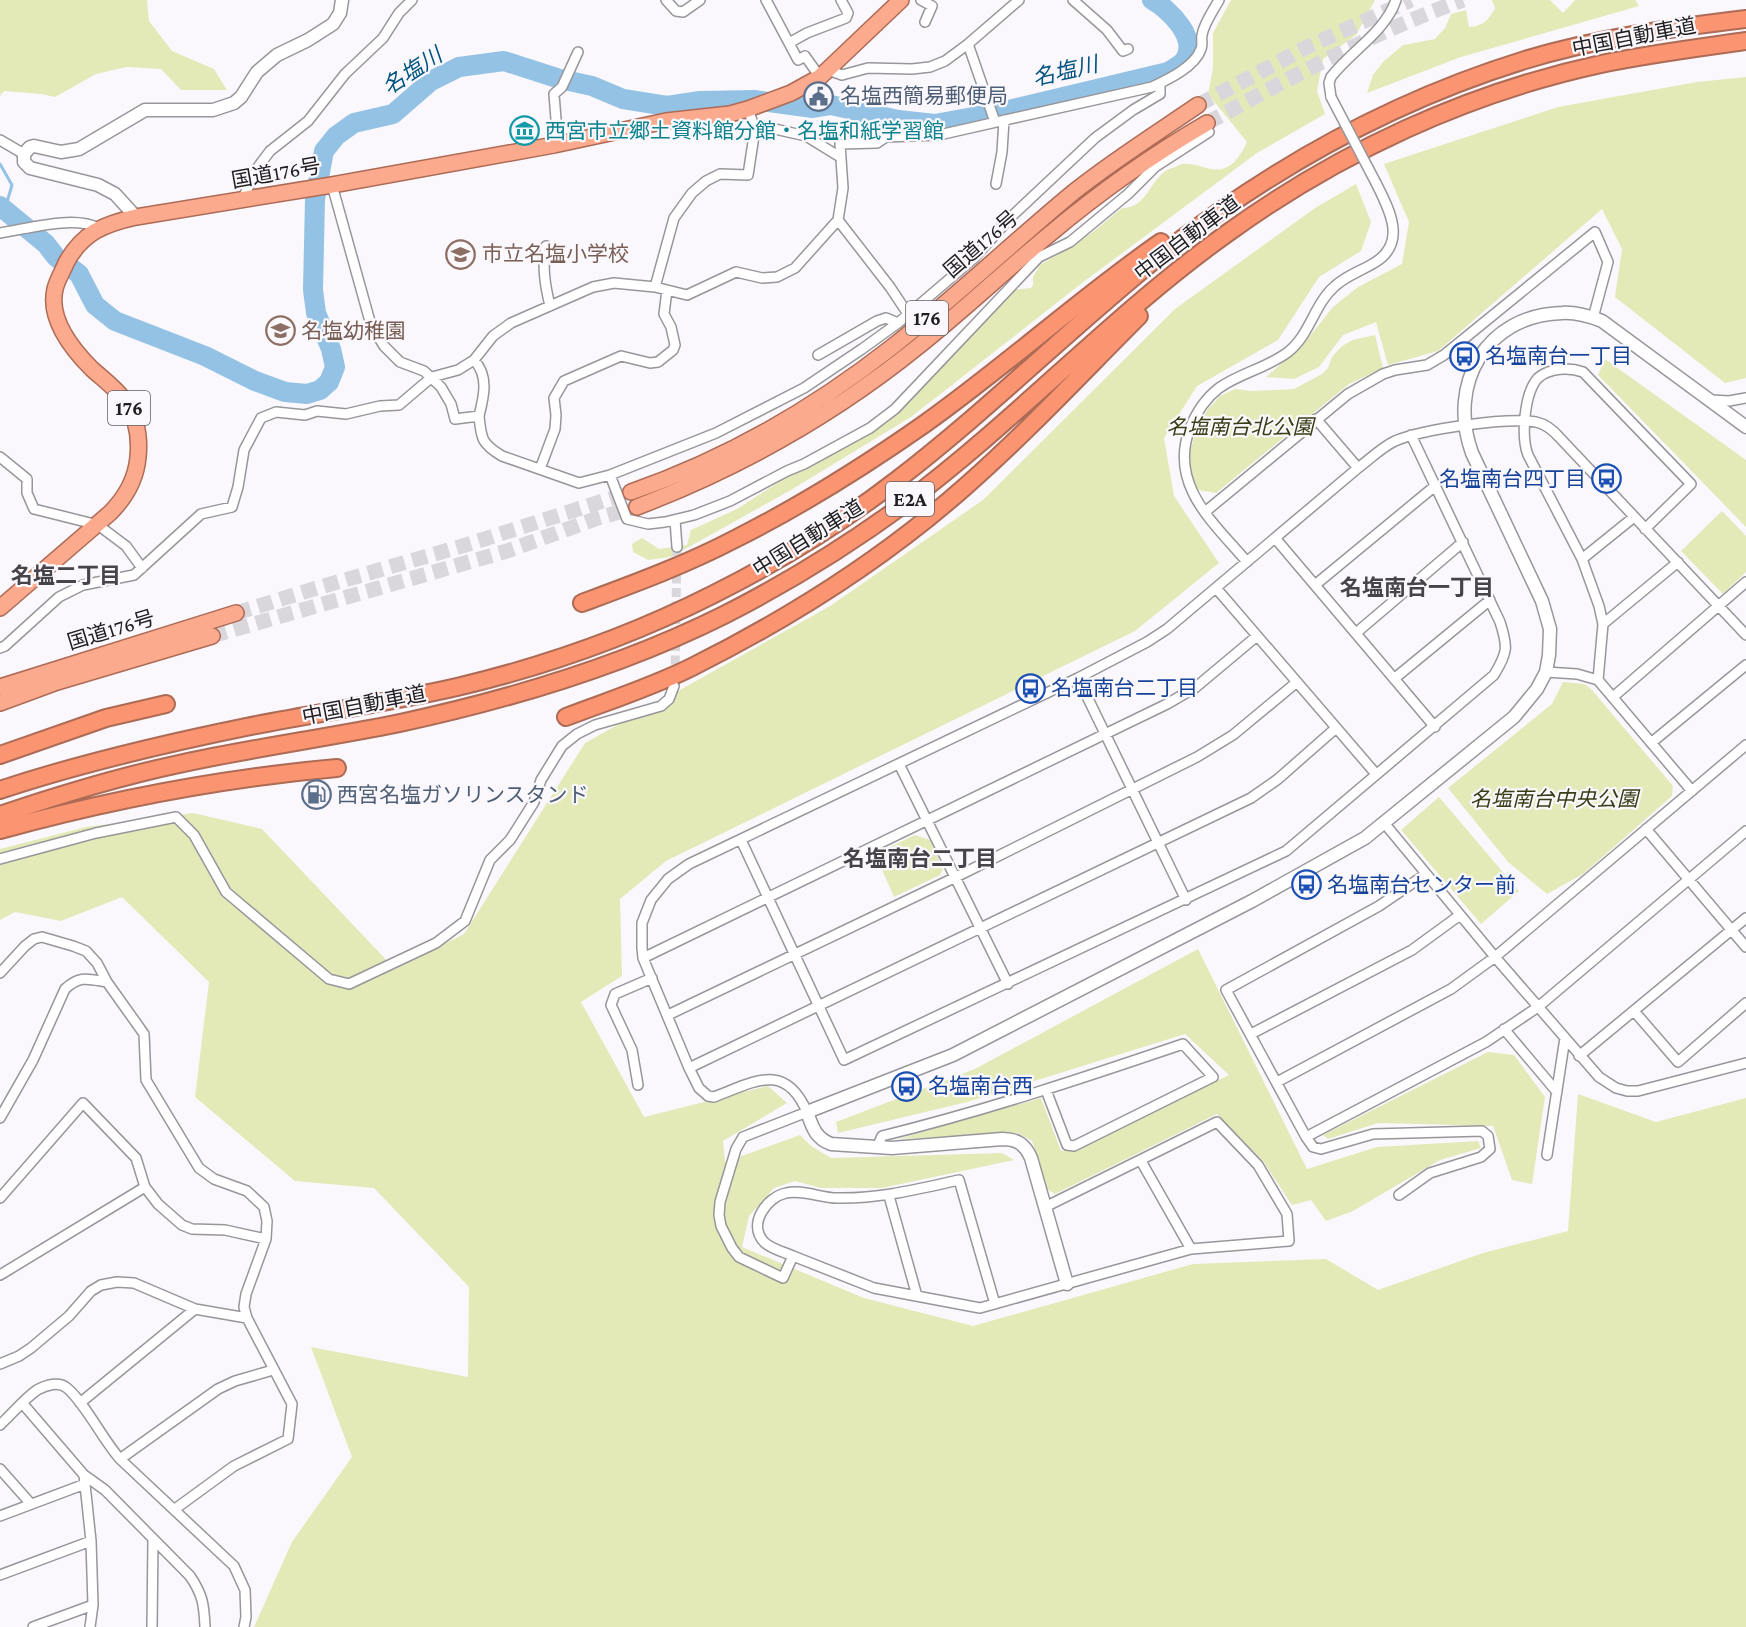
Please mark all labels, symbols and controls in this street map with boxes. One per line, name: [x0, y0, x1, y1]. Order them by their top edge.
street label: 中国自動車道: [1570, 13, 1698, 61]
water label: 名塩川: [378, 41, 448, 99]
water label: 名塩川: [1030, 51, 1102, 91]
public building icon: 名塩西簡易郵便局: [803, 80, 835, 112]
place label: 名塩西簡易郵便局: [840, 84, 1008, 108]
museum icon: 西宮市立郷土資料館分館・名塩和紙学習館: [508, 115, 540, 147]
place label: 西宮市立郷土資料館分館・名塩和紙学習館: [545, 119, 944, 143]
street label: 国道176号: [230, 153, 322, 193]
street label: 中国自動車道: [1129, 191, 1245, 285]
street label: 国道176号: [939, 205, 1023, 283]
school or university icon: 市立名塩小学校: [445, 238, 477, 270]
place label: 市立名塩小学校: [482, 242, 629, 266]
road number: 176: [906, 301, 948, 335]
school or university icon: 名塩幼稚園: [264, 315, 296, 347]
place label: 名塩幼稚園: [301, 319, 406, 343]
bus stop icon: 名塩南台一丁目: [1448, 340, 1480, 372]
place label: 名塩南台一丁目: [1485, 344, 1632, 368]
road number: 176: [108, 391, 150, 425]
park label: 名塩南台北公園: [1167, 415, 1316, 439]
bus stop icon: 名塩南台四丁目: [1591, 463, 1623, 495]
place label: 名塩南台四丁目: [1439, 467, 1586, 491]
road number: E2A: [886, 482, 934, 516]
street label: 中国自動車道: [748, 494, 868, 582]
district label: 名塩二丁目: [11, 563, 121, 588]
district label: 名塩南台一丁目: [1340, 575, 1494, 600]
street label: 国道176号: [64, 605, 158, 655]
bus stop icon: 名塩南台二丁目: [1014, 672, 1046, 704]
place label: 名塩南台二丁目: [1051, 676, 1198, 700]
street label: 中国自動車道: [300, 681, 428, 729]
fuel station icon: 西宮名塩ガソリンスタンド: [300, 779, 332, 811]
place label: 西宮名塩ガソリンスタンド: [337, 783, 589, 807]
park label: 名塩南台中央公園: [1470, 787, 1641, 811]
district label: 名塩南台二丁目: [843, 846, 997, 871]
bus stop icon: 名塩南台センター前: [1290, 869, 1322, 901]
place label: 名塩南台センター前: [1327, 873, 1516, 897]
bus stop icon: 名塩南台西: [891, 1070, 923, 1102]
place label: 名塩南台西: [928, 1074, 1033, 1098]

